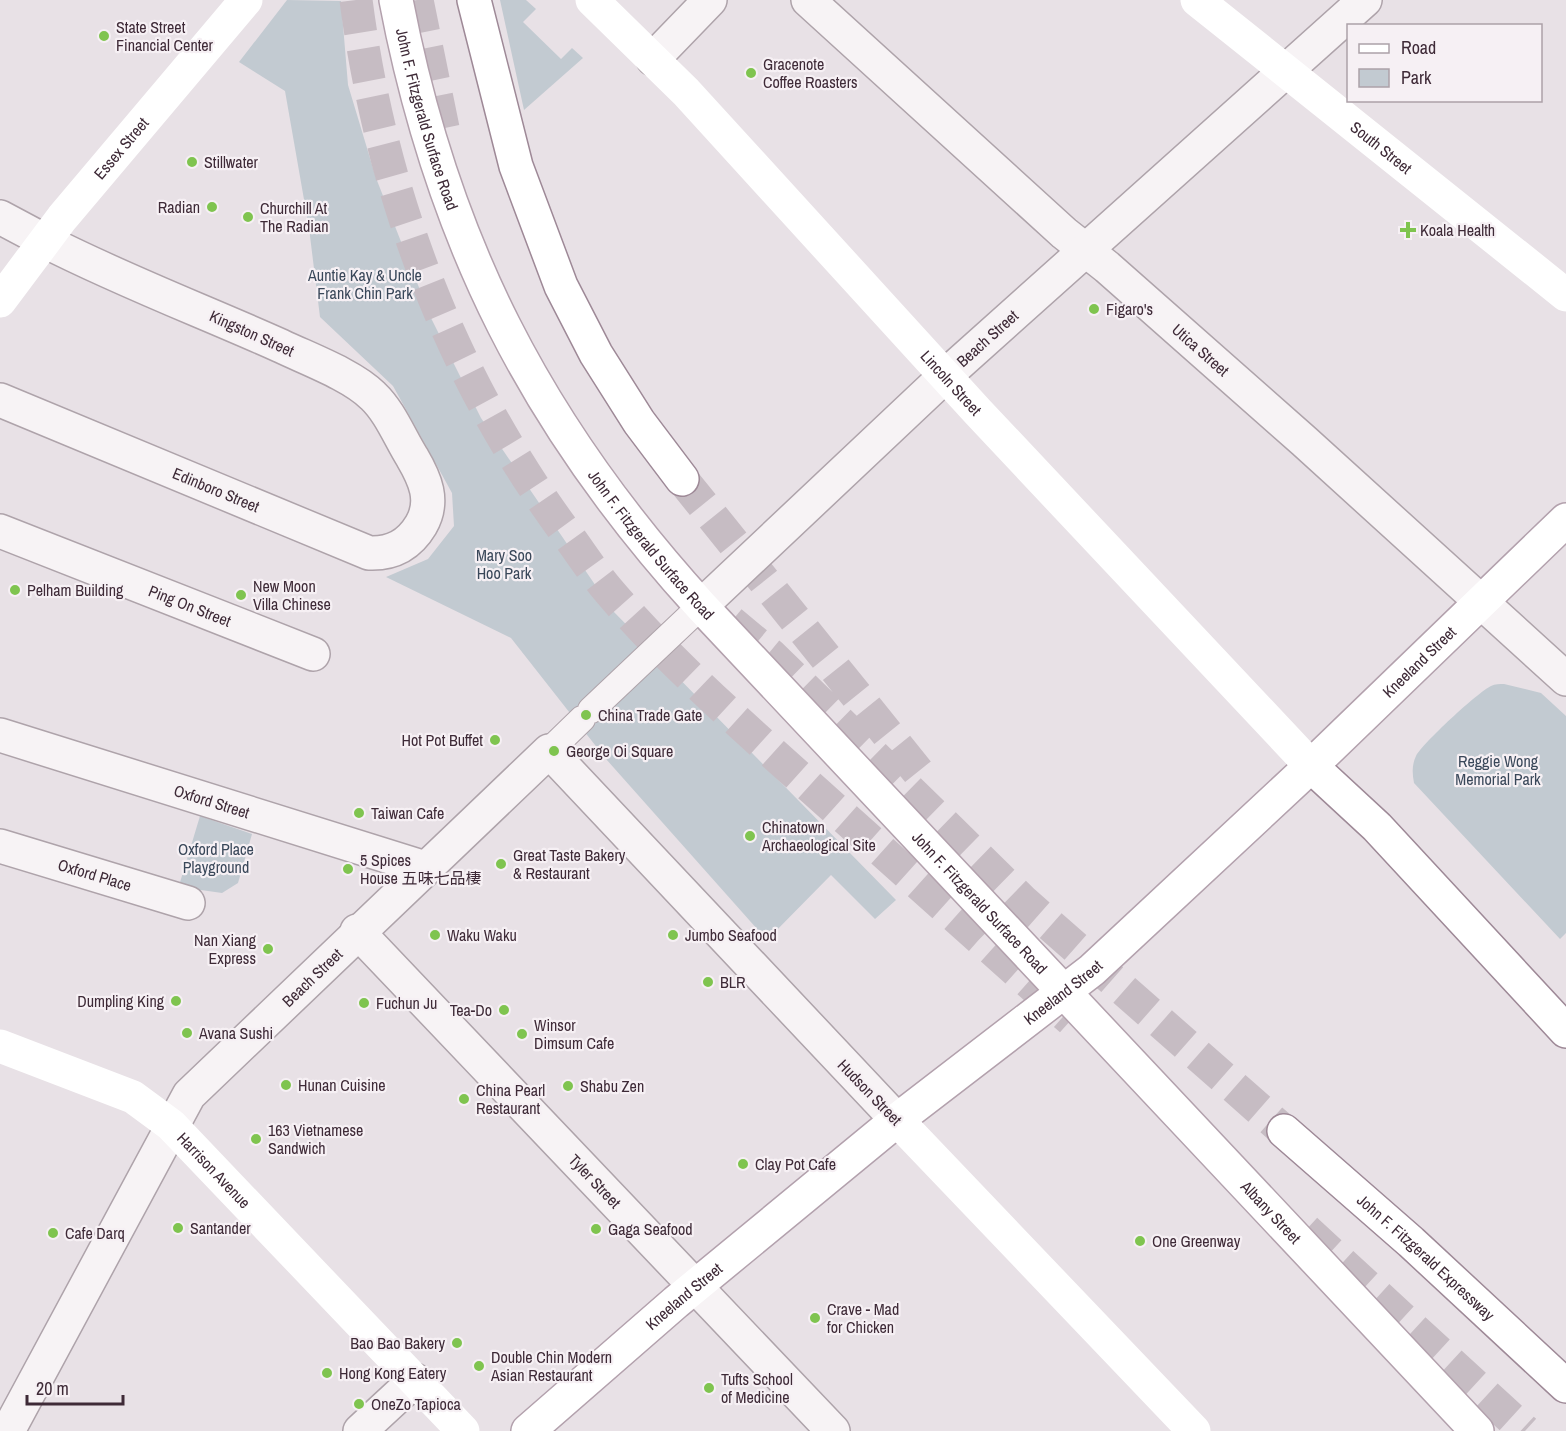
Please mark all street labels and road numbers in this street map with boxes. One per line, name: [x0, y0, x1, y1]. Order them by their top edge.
street label: John F. Fitzgerald Surface Road: [391, 26, 464, 213]
street label: Essex Street: [89, 112, 154, 184]
street label: South Street: [1346, 116, 1417, 179]
street label: Beach Street: [952, 304, 1023, 372]
street label: Kingston Street: [206, 305, 298, 362]
street label: Utica Street: [1167, 319, 1234, 381]
street label: Lincoln Street: [916, 345, 987, 420]
street label: Edinboro Street: [169, 462, 263, 518]
street label: John F. Fitzgerald Surface Road: [583, 465, 719, 625]
street label: Ping On Street: [145, 579, 235, 632]
street label: Kneeland Street: [1377, 621, 1461, 702]
street label: Oxford Street: [171, 779, 253, 824]
street label: John F. Fitzgerald Surface Road: [907, 826, 1052, 979]
street label: Oxford Place: [55, 853, 134, 896]
street label: Beach Street: [277, 943, 347, 1011]
street label: Kneeland Street: [1019, 955, 1107, 1030]
street label: Hudson Street: [833, 1054, 907, 1130]
street label: Harrison Avenue: [172, 1127, 256, 1213]
street label: Tyler Street: [564, 1149, 626, 1213]
street label: Albany Street: [1235, 1175, 1306, 1249]
street label: John F. Fitzgerald Expressway: [1353, 1189, 1500, 1326]
street label: Kneeland Street: [641, 1257, 727, 1335]

